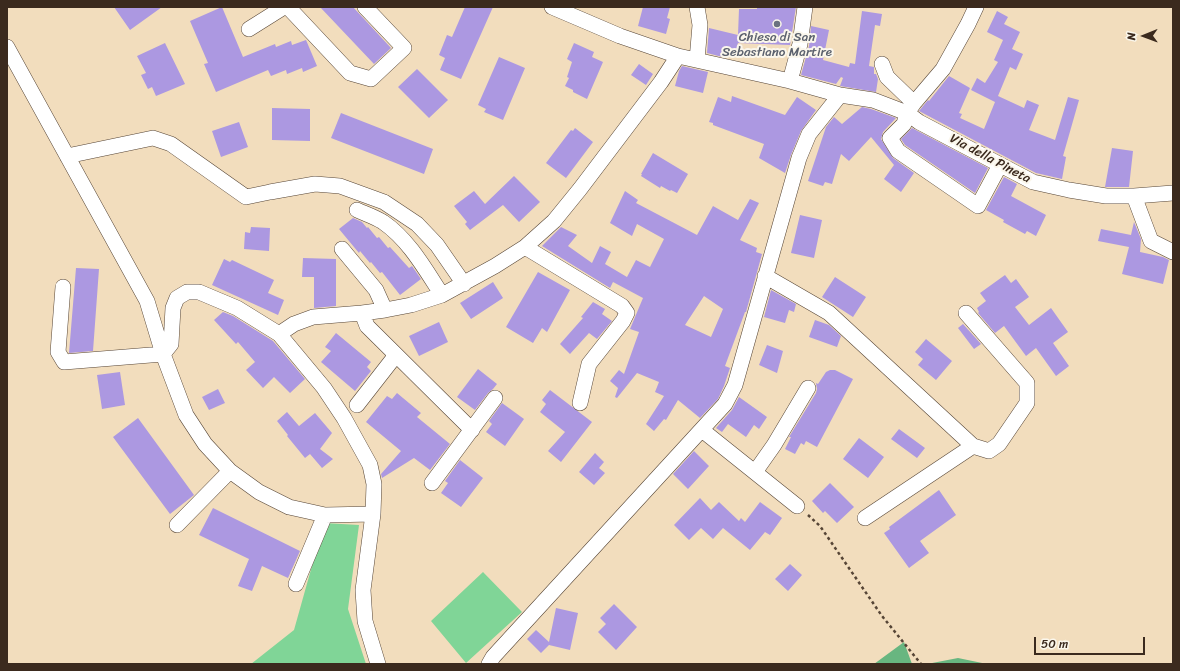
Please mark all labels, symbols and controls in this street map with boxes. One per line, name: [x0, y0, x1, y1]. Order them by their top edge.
north arrow: [1124, 16, 1164, 56]
marker: Chiesa di San Sebastiano Martire: [772, 19, 782, 29]
place label: Chiesa di San Sebastiano Martire: [722, 30, 832, 61]
text: N: [1122, 32, 1141, 40]
street label: Via della Pineta: [947, 131, 1033, 187]
scale bar: [1036, 629, 1147, 655]
text: 50 m: [1041, 633, 1068, 655]

